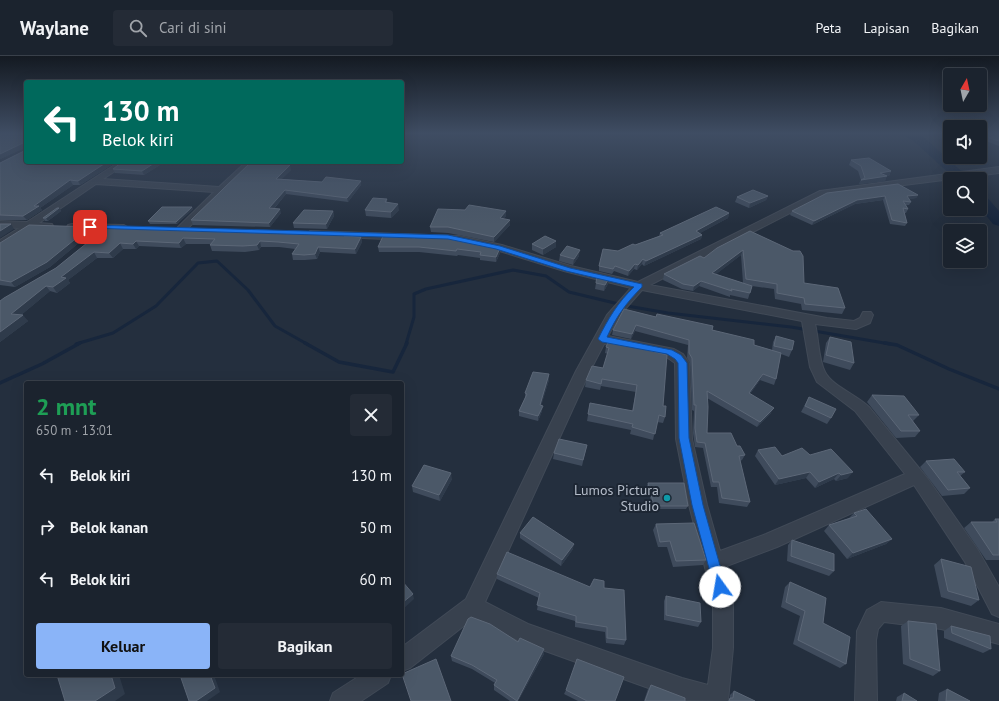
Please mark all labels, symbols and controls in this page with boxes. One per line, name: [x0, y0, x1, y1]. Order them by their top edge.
search box: [113, 10, 393, 46]
text: Waylane: [20, 16, 89, 40]
icon: search: [127, 17, 149, 39]
text: Cari di sini: [159, 18, 227, 37]
text: Peta: [815, 19, 842, 37]
text: Lapisan: [864, 19, 909, 37]
text: Bagikan: [931, 19, 979, 37]
north arrow: [943, 68, 987, 112]
map controls: [943, 68, 987, 268]
text: 130 m: [102, 92, 179, 129]
icon: left: [36, 96, 88, 148]
button: sound: [943, 120, 987, 164]
text: Belok kiri: [102, 128, 174, 151]
button: search: [943, 172, 987, 216]
pin: [73, 210, 107, 244]
icon: arrive: [79, 216, 101, 238]
button: layers: [943, 224, 987, 268]
text: 2 mnt: [36, 391, 96, 422]
button: close: [350, 394, 392, 436]
text: 650 m · 13:01: [36, 422, 113, 439]
icon: left: [36, 464, 58, 486]
text: Belok kiri: [70, 466, 130, 485]
text: 130 m: [351, 466, 392, 485]
place label: Lumos Pictura Studio: [574, 481, 659, 515]
marker: Lumos Pictura Studio: [662, 493, 672, 503]
icon: right: [36, 516, 58, 538]
text: Belok kanan: [70, 518, 148, 537]
text: 50 m: [359, 518, 392, 537]
position arrow: [699, 566, 741, 608]
icon: left: [36, 568, 58, 590]
text: Belok kiri: [70, 570, 130, 589]
text: 60 m: [359, 570, 392, 589]
button: Keluar: [36, 623, 210, 669]
button: Bagikan: [218, 623, 392, 669]

